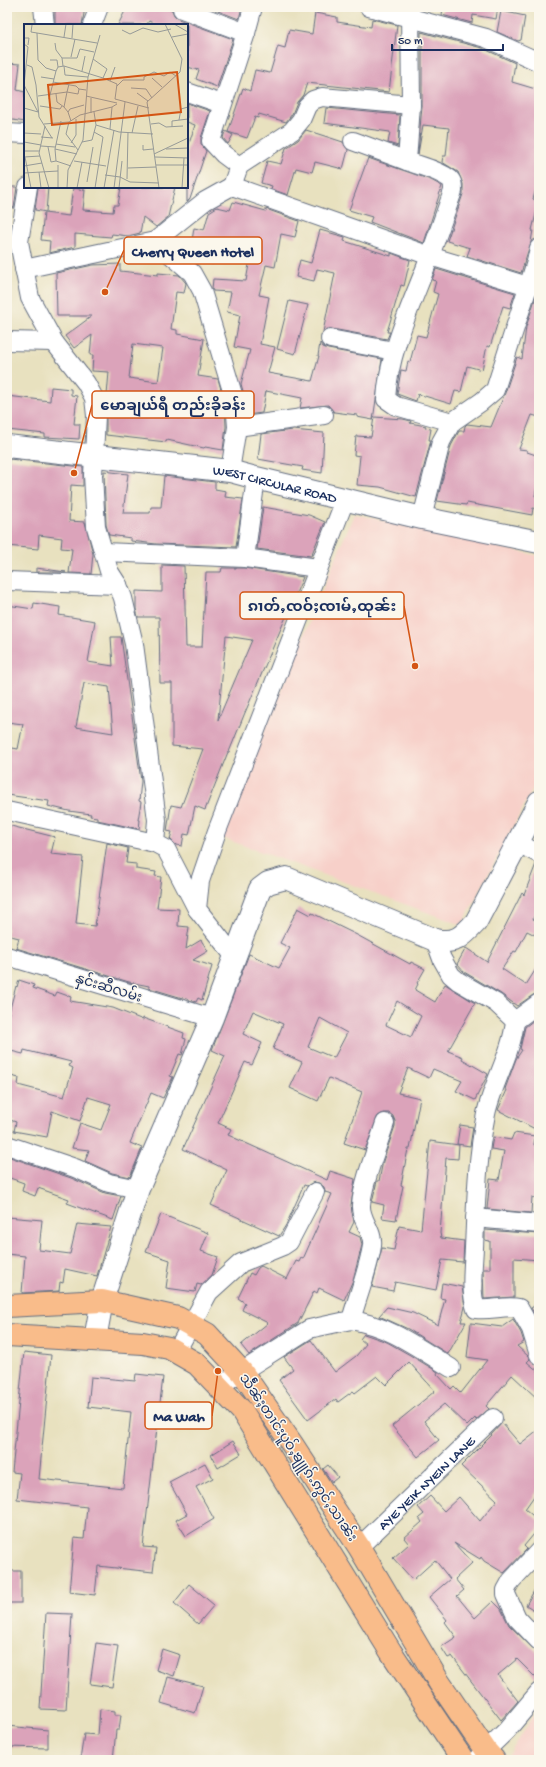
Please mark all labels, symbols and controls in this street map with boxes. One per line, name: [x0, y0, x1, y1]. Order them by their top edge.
inset map: [24, 24, 188, 188]
scale bar: [392, 26, 503, 52]
text: 50 m: [398, 35, 423, 49]
callout: Cherry Queen Hotel: [124, 237, 262, 264]
text: Cherry Queen Hotel: [131, 244, 255, 262]
callout: မောချယ်ရီ တည်းခိုခန်း: [92, 391, 254, 418]
text: မောချယ်ရီ တည်းခိုခန်း: [100, 395, 246, 417]
street label: WEST CIRCULAR ROAD: [212, 463, 339, 508]
callout: ၵၢတ်ႇၸဝ်ႈၸၢမ်ႇထုၼ်း: [240, 592, 404, 619]
text: ၵၢတ်ႇၸဝ်ႈၸၢမ်ႇထုၼ်း: [248, 596, 396, 618]
street label: နှင်းဆီလမ်း: [73, 967, 145, 1009]
street label: သဵႅၼ်ႈတၢင်းပူဝ်ႇၶျူၵ်ႉဢွင်ႇသၢၼ်း: [233, 1369, 363, 1546]
callout: Ma Wah: [145, 1402, 212, 1429]
text: Ma Wah: [153, 1409, 205, 1427]
street label: AYE YEIK NYEIN LANE: [376, 1433, 481, 1535]

